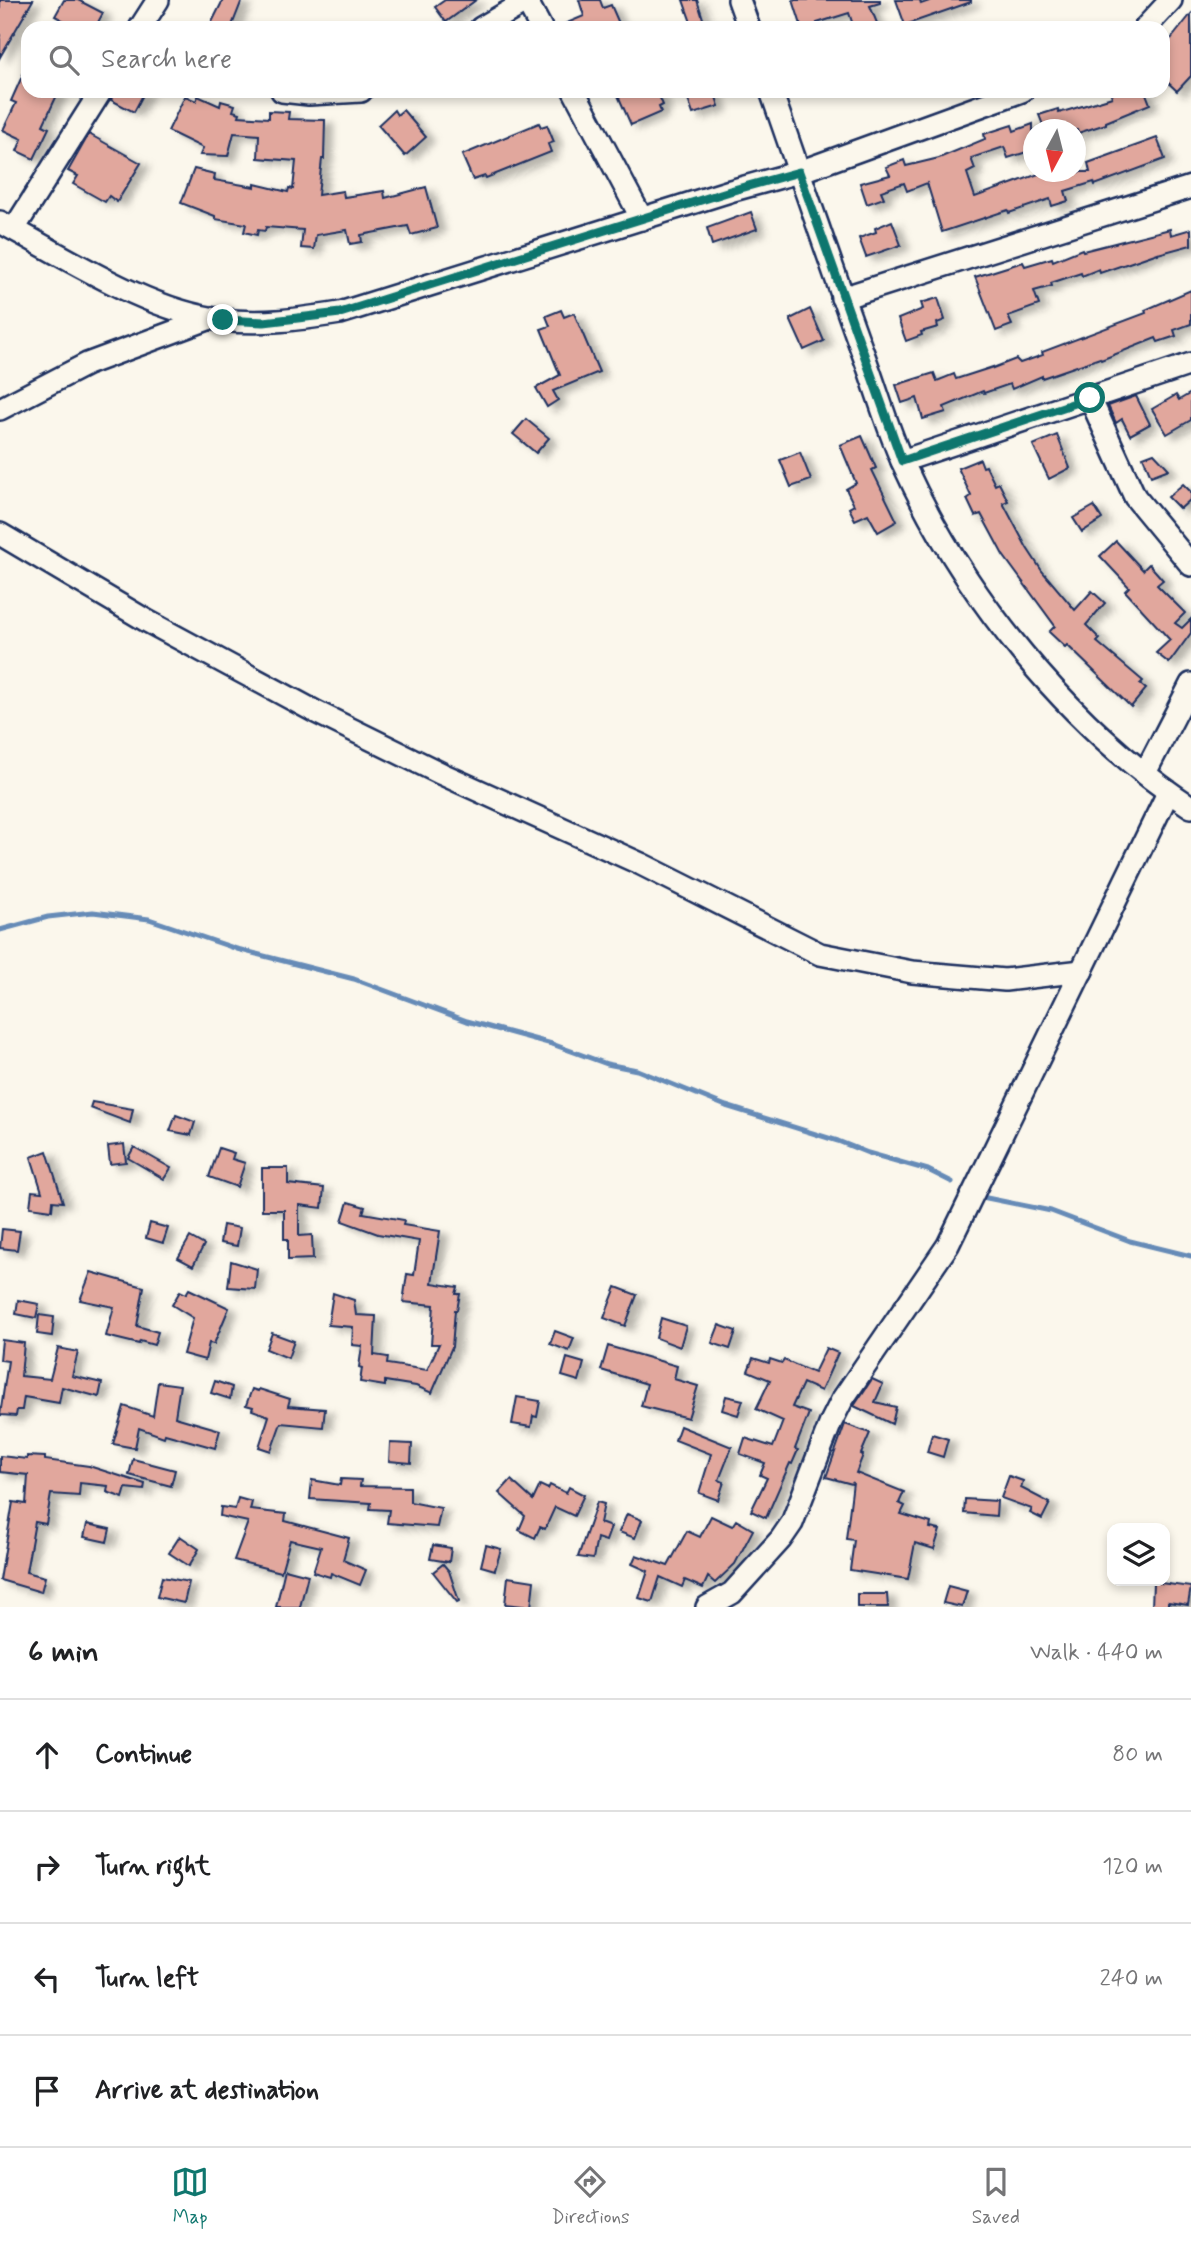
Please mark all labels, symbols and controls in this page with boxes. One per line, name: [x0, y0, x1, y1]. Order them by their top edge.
search box: [21, 21, 1170, 98]
icon: search: [45, 41, 83, 79]
text: Search here: [101, 43, 232, 77]
north arrow: [1023, 119, 1086, 182]
route end: [207, 304, 238, 335]
route start: [1074, 382, 1105, 413]
map controls: [1107, 1523, 1170, 1586]
button: layers: [1107, 1523, 1170, 1586]
text: 6 min: [28, 1633, 99, 1672]
text: Walk · 440 m: [1030, 1638, 1163, 1668]
icon: ahead: [28, 1736, 66, 1774]
text: Continue: [95, 1738, 192, 1772]
text: 80 m: [1112, 1740, 1163, 1770]
icon: right: [28, 1848, 66, 1886]
text: Turn right: [95, 1850, 211, 1884]
text: 120 m: [1102, 1852, 1163, 1882]
icon: left: [28, 1960, 66, 1998]
text: Turn left: [95, 1962, 199, 1996]
text: 240 m: [1099, 1964, 1163, 1994]
icon: arrive: [28, 2072, 66, 2110]
text: Arrive at destination: [95, 2074, 319, 2108]
tab: Map: [171, 2163, 209, 2230]
tab: Directions: [551, 2163, 630, 2230]
tab: Saved: [972, 2163, 1020, 2230]

